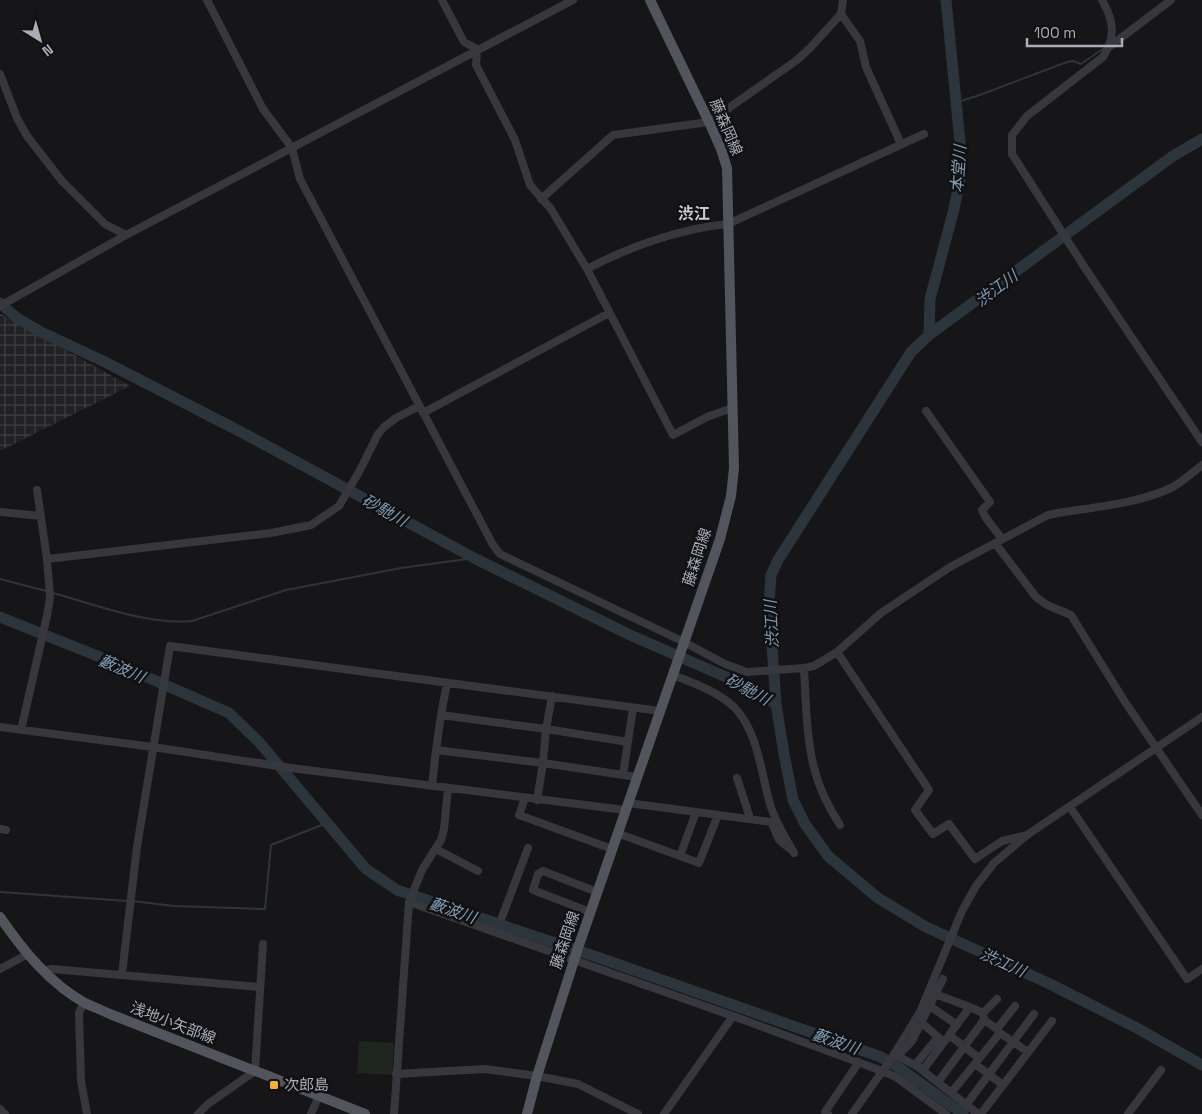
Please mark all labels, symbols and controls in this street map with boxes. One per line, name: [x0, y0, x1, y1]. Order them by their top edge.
north arrow: [15, 15, 65, 65]
scale bar: [1027, 15, 1122, 47]
text: 100 m: [1034, 23, 1076, 42]
text: N: [39, 40, 57, 60]
street label: 藤森岡線: [706, 95, 747, 158]
water label: 本堂川: [946, 142, 971, 194]
district label: 渋江: [678, 203, 710, 224]
water label: 渋江川: [971, 264, 1023, 311]
water label: 砂馳川: [359, 490, 413, 532]
street label: 藤森岡線: [678, 525, 715, 588]
water label: 渋江川: [760, 597, 783, 648]
water label: 藪波川: [96, 649, 150, 688]
water label: 砂馳川: [722, 669, 776, 711]
water label: 藪波川: [427, 893, 481, 929]
street label: 藤森岡線: [546, 908, 583, 971]
water label: 渋江川: [977, 943, 1031, 983]
street label: 浅地小矢部線: [128, 998, 219, 1048]
water label: 藪波川: [810, 1024, 864, 1060]
place label: 次郎島: [284, 1075, 329, 1094]
marker: 次郎島: [268, 1079, 280, 1091]

